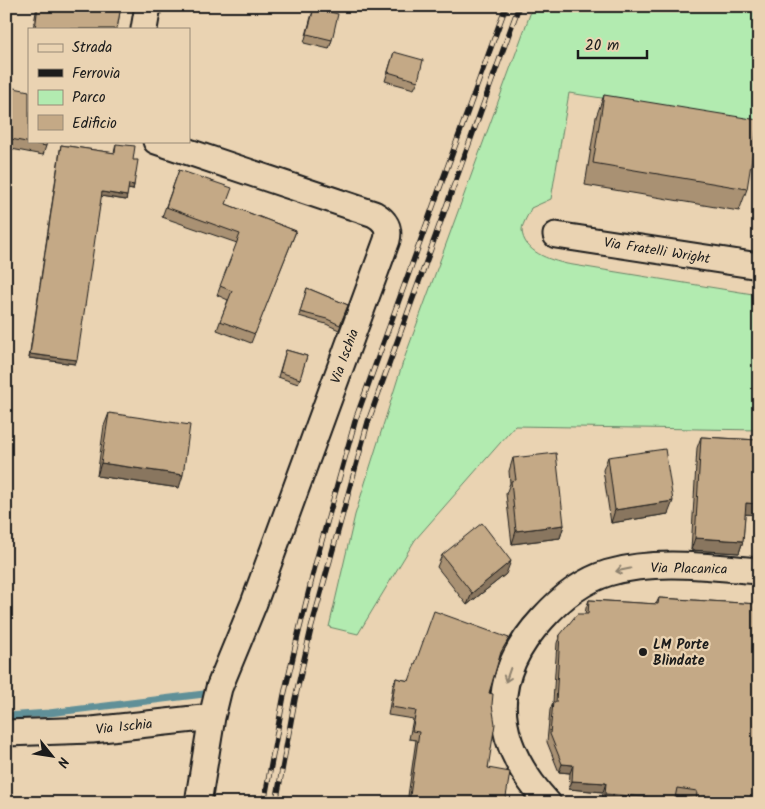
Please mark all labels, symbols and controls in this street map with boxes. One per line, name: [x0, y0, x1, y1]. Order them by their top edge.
legend: [28, 28, 190, 142]
scale bar: [578, 28, 646, 60]
text: 20 m: [585, 34, 619, 58]
text: Strada: [72, 36, 112, 60]
text: Ferrovia: [72, 62, 120, 86]
text: Parco: [72, 86, 106, 110]
text: Edificio: [72, 112, 117, 136]
street label: Via Fratelli Wright: [602, 232, 712, 270]
street label: Via Ischia: [325, 326, 365, 387]
street label: Via Placanica: [650, 557, 728, 581]
one-way arrow: [615, 566, 631, 575]
place label: LM Porte Blindate: [653, 634, 709, 672]
marker: LM Porte Blindate: [637, 646, 649, 658]
one-way arrow: [503, 666, 512, 682]
street label: Via Ischia: [95, 713, 154, 741]
north arrow: [28, 732, 78, 782]
text: N: [51, 753, 74, 771]

